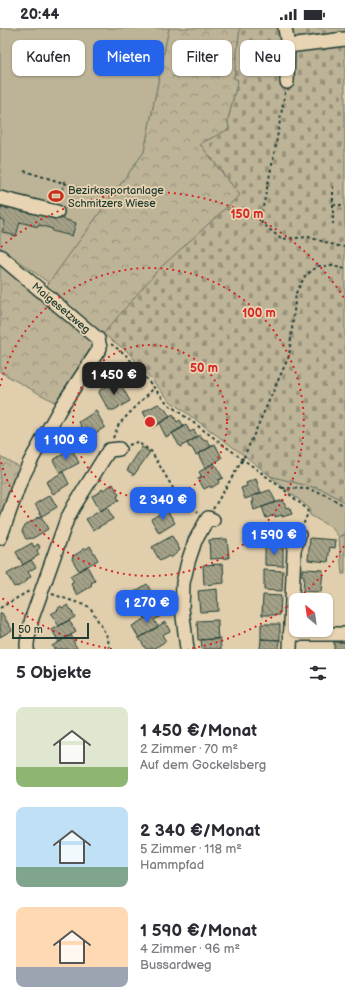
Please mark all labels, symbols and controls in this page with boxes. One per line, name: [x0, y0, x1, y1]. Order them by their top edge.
text: 20:44: [20, 5, 59, 24]
chip: Kaufen: [12, 40, 85, 76]
chip: Mieten: [93, 40, 164, 76]
chip: Filter: [172, 40, 232, 76]
chip: Neu: [240, 40, 295, 76]
place label: Bezirkssportanlage Schmitzers Wiese: [68, 184, 164, 210]
sports icon: Bezirkssportanlage Schmitzers Wiese: [47, 187, 65, 205]
text: 150 m: [231, 207, 263, 222]
street label: Maigesetzweg: [29, 280, 93, 336]
text: 100 m: [242, 306, 276, 321]
text: 50 m: [190, 361, 218, 376]
pin: 1 450 €: [77, 362, 151, 396]
text: 1 450 €: [91, 367, 137, 383]
centre of rings: [143, 415, 157, 429]
pin: 1 100 €: [29, 427, 103, 461]
text: 1 100 €: [44, 432, 88, 448]
pin: 2 340 €: [126, 487, 200, 521]
text: 2 340 €: [139, 492, 187, 508]
pin: 1 590 €: [237, 522, 311, 556]
text: 1 590 €: [251, 527, 297, 543]
pin: 1 270 €: [110, 590, 184, 624]
north arrow: [289, 593, 333, 637]
map controls: [289, 593, 333, 637]
text: 1 270 €: [124, 595, 170, 611]
scale bar: [12, 621, 89, 640]
text: 50 m: [18, 623, 43, 636]
icon: filters: [307, 662, 329, 684]
text: 5 Objekte: [16, 663, 91, 683]
text: 1 450 €/Monat: [140, 721, 257, 741]
icon: home: [48, 723, 96, 771]
text: 2 Zimmer · 70 m²: [140, 741, 238, 757]
text: Auf dem Gockelsberg: [140, 757, 266, 773]
text: 2 340 €/Monat: [140, 821, 260, 841]
icon: home: [48, 823, 96, 871]
text: 5 Zimmer · 118 m²: [140, 841, 242, 857]
text: Hammpfad: [140, 857, 204, 873]
text: 1 590 €/Monat: [140, 921, 257, 941]
icon: home: [48, 923, 96, 971]
text: 4 Zimmer · 96 m²: [140, 941, 240, 957]
text: Bussardweg: [140, 957, 212, 973]

